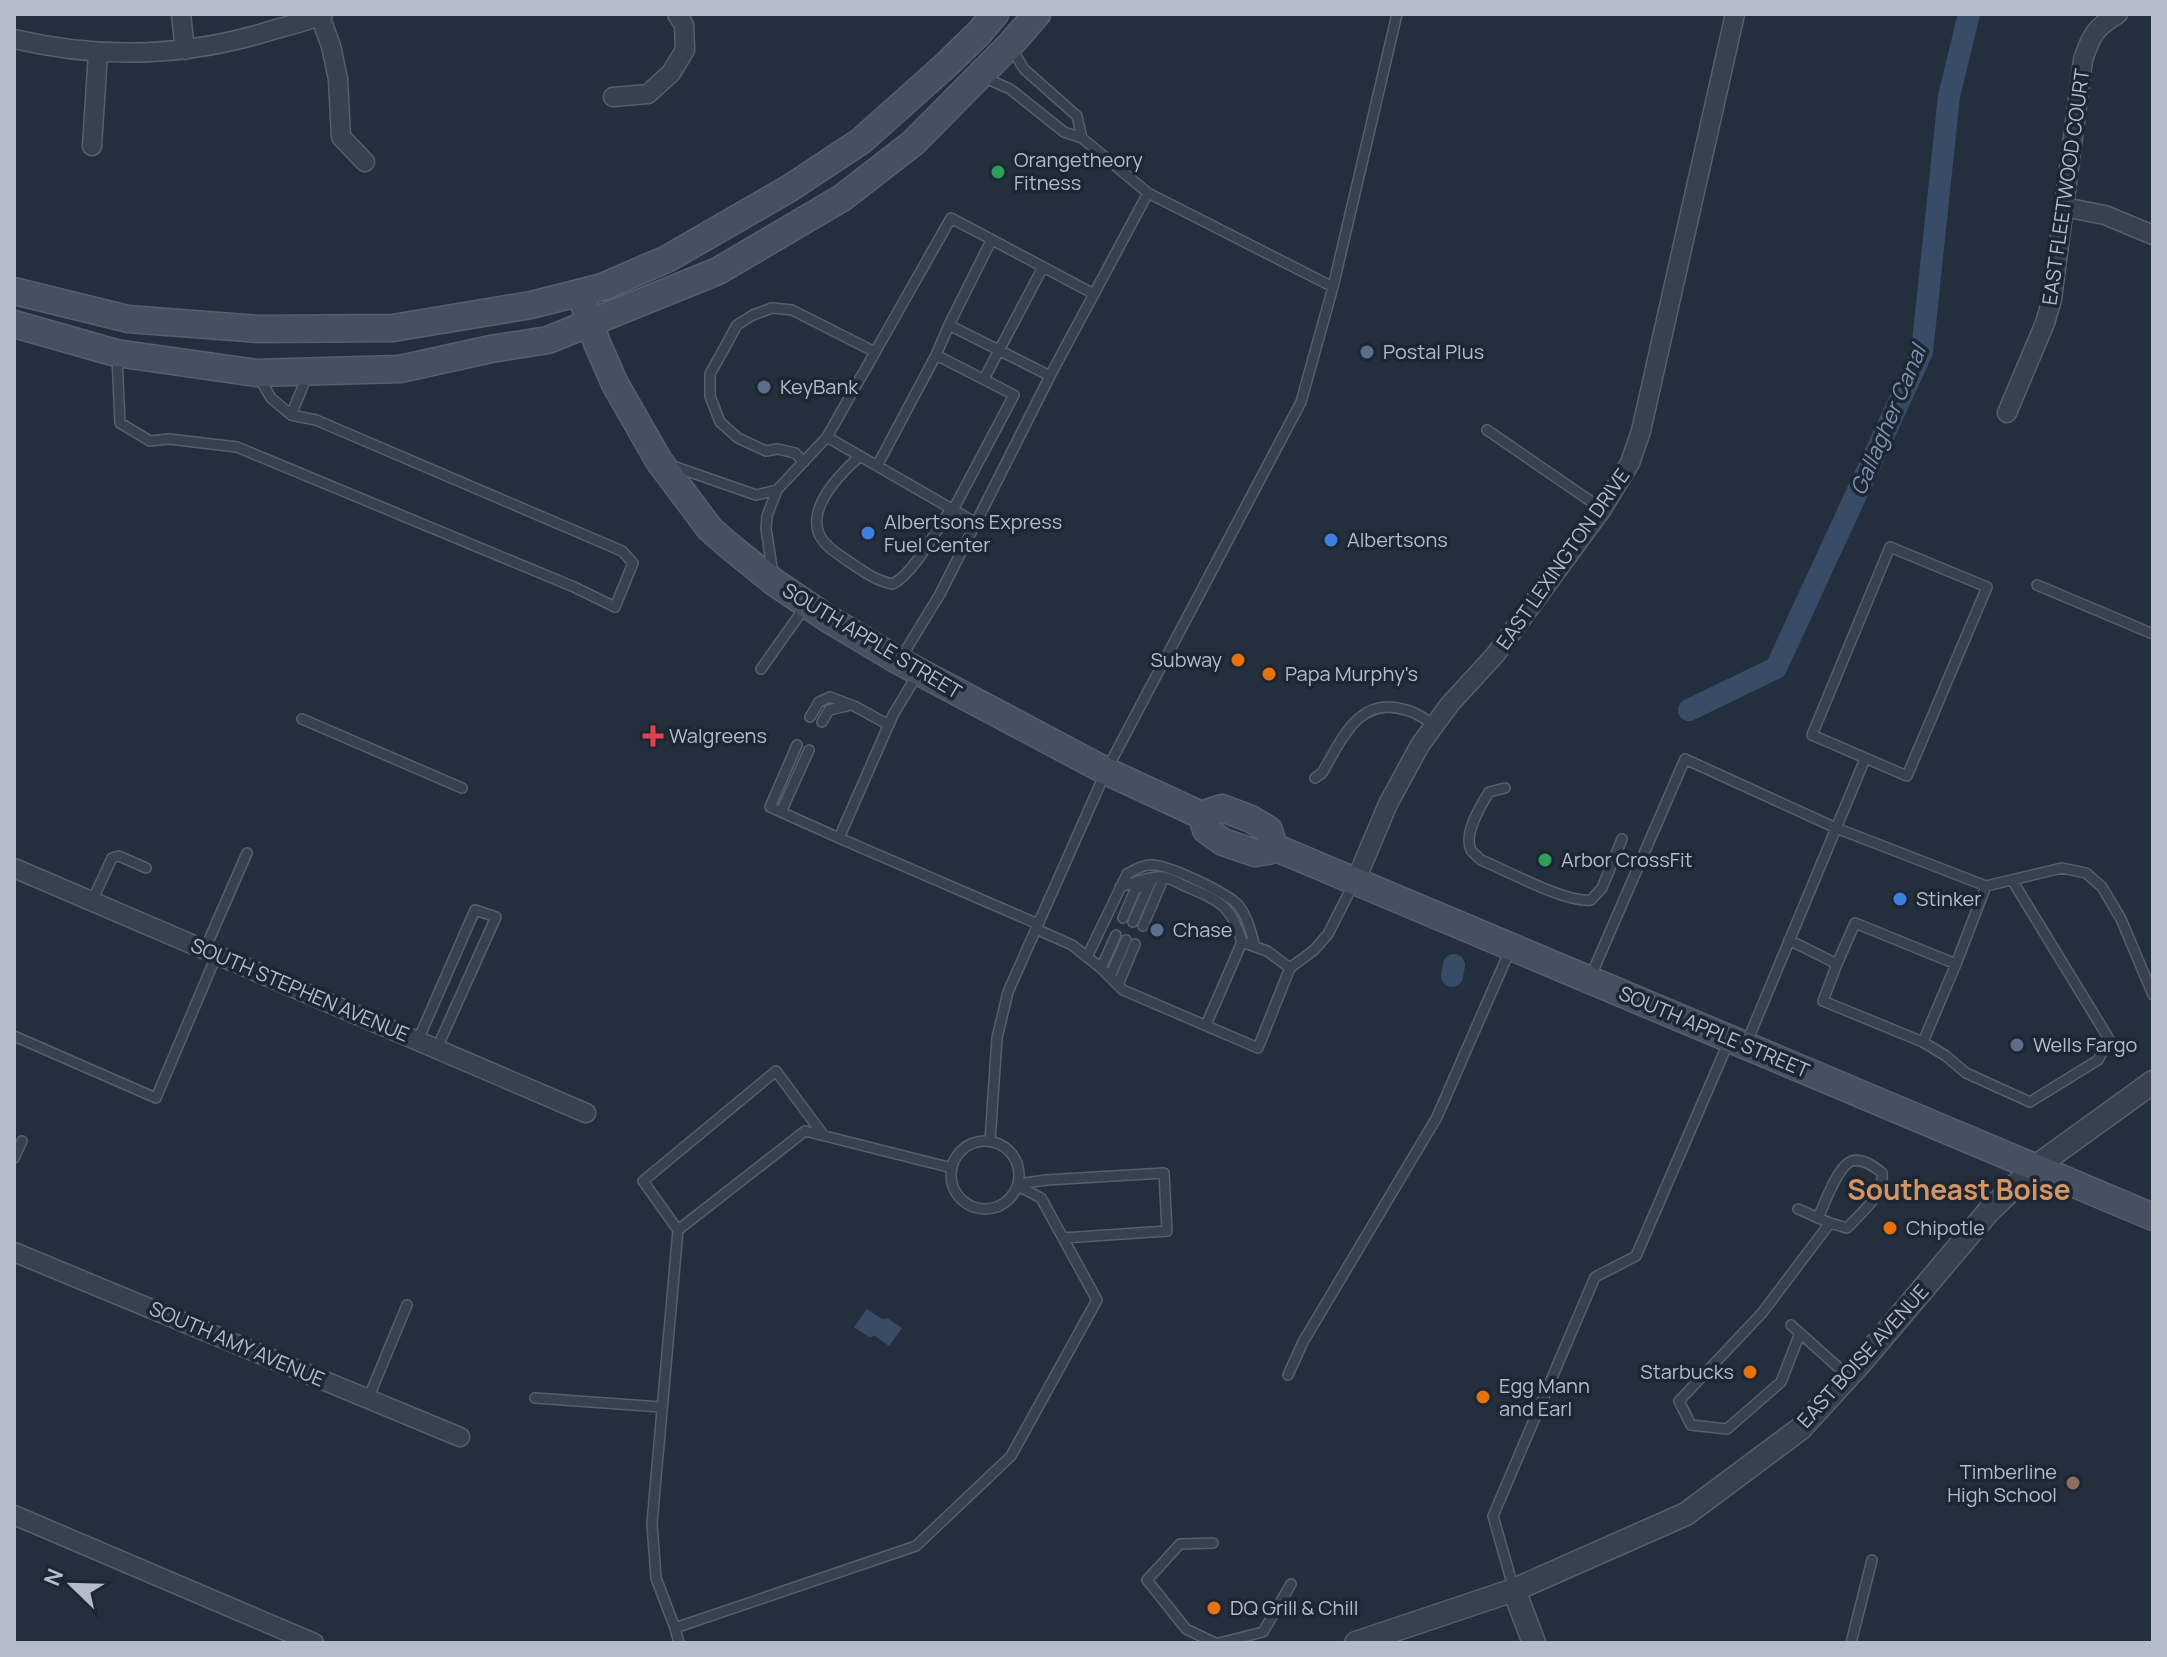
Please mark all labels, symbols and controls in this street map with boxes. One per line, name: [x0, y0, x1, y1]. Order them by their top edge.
street label: EAST FLEETWOOD COURT: [2036, 67, 2095, 307]
place label: Orangetheory Fitness: [1014, 146, 1143, 196]
marker: Orangetheory Fitness: [989, 163, 1007, 181]
place label: Postal Plus: [1383, 338, 1484, 365]
water label: Gallagher Canal: [1843, 338, 1934, 499]
marker: Postal Plus: [1358, 343, 1376, 361]
place label: KeyBank: [780, 373, 859, 400]
marker: KeyBank: [755, 378, 773, 396]
street label: EAST LEXINGTON DRIVE: [1490, 463, 1635, 655]
place label: Albertsons Express Fuel Center: [884, 508, 1062, 558]
marker: Albertsons Express Fuel Center: [859, 524, 877, 542]
place label: Albertsons: [1347, 526, 1448, 553]
marker: Albertsons: [1322, 531, 1340, 549]
street label: SOUTH APPLE STREET: [778, 576, 967, 705]
place label: Subway: [1151, 646, 1222, 673]
marker: Subway: [1229, 651, 1247, 669]
place label: Papa Murphy's: [1285, 660, 1418, 687]
marker: Papa Murphy's: [1260, 665, 1278, 683]
place label: Walgreens: [669, 722, 767, 749]
marker: Walgreens: [644, 727, 662, 745]
place label: Arbor CrossFit: [1561, 846, 1693, 873]
marker: Arbor CrossFit: [1536, 851, 1554, 869]
place label: Stinker: [1916, 885, 1982, 912]
marker: Stinker: [1891, 890, 1909, 908]
place label: Chase: [1173, 916, 1233, 943]
marker: Chase: [1148, 921, 1166, 939]
street label: SOUTH STEPHEN AVENUE: [187, 931, 414, 1048]
street label: SOUTH APPLE STREET: [1615, 979, 1814, 1084]
place label: Wells Fargo: [2033, 1031, 2137, 1058]
marker: Wells Fargo: [2008, 1036, 2026, 1054]
district label: Southeast Boise: [1847, 1170, 2071, 1208]
place label: Chipotle: [1906, 1214, 1985, 1241]
marker: Chipotle: [1881, 1219, 1899, 1237]
street label: EAST BOISE AVENUE: [1791, 1278, 1934, 1433]
street label: SOUTH AMY AVENUE: [145, 1294, 329, 1393]
place label: Starbucks: [1640, 1358, 1734, 1385]
marker: Starbucks: [1741, 1363, 1759, 1381]
place label: Egg Mann and Earl: [1499, 1372, 1590, 1422]
marker: Egg Mann and Earl: [1474, 1388, 1492, 1406]
place label: Timberline High School: [1947, 1458, 2057, 1508]
marker: Timberline High School: [2064, 1474, 2082, 1492]
north arrow: [32, 1545, 112, 1625]
text: N: [37, 1564, 70, 1590]
place label: DQ Grill & Chill: [1230, 1594, 1358, 1621]
marker: DQ Grill & Chill: [1205, 1599, 1223, 1617]

